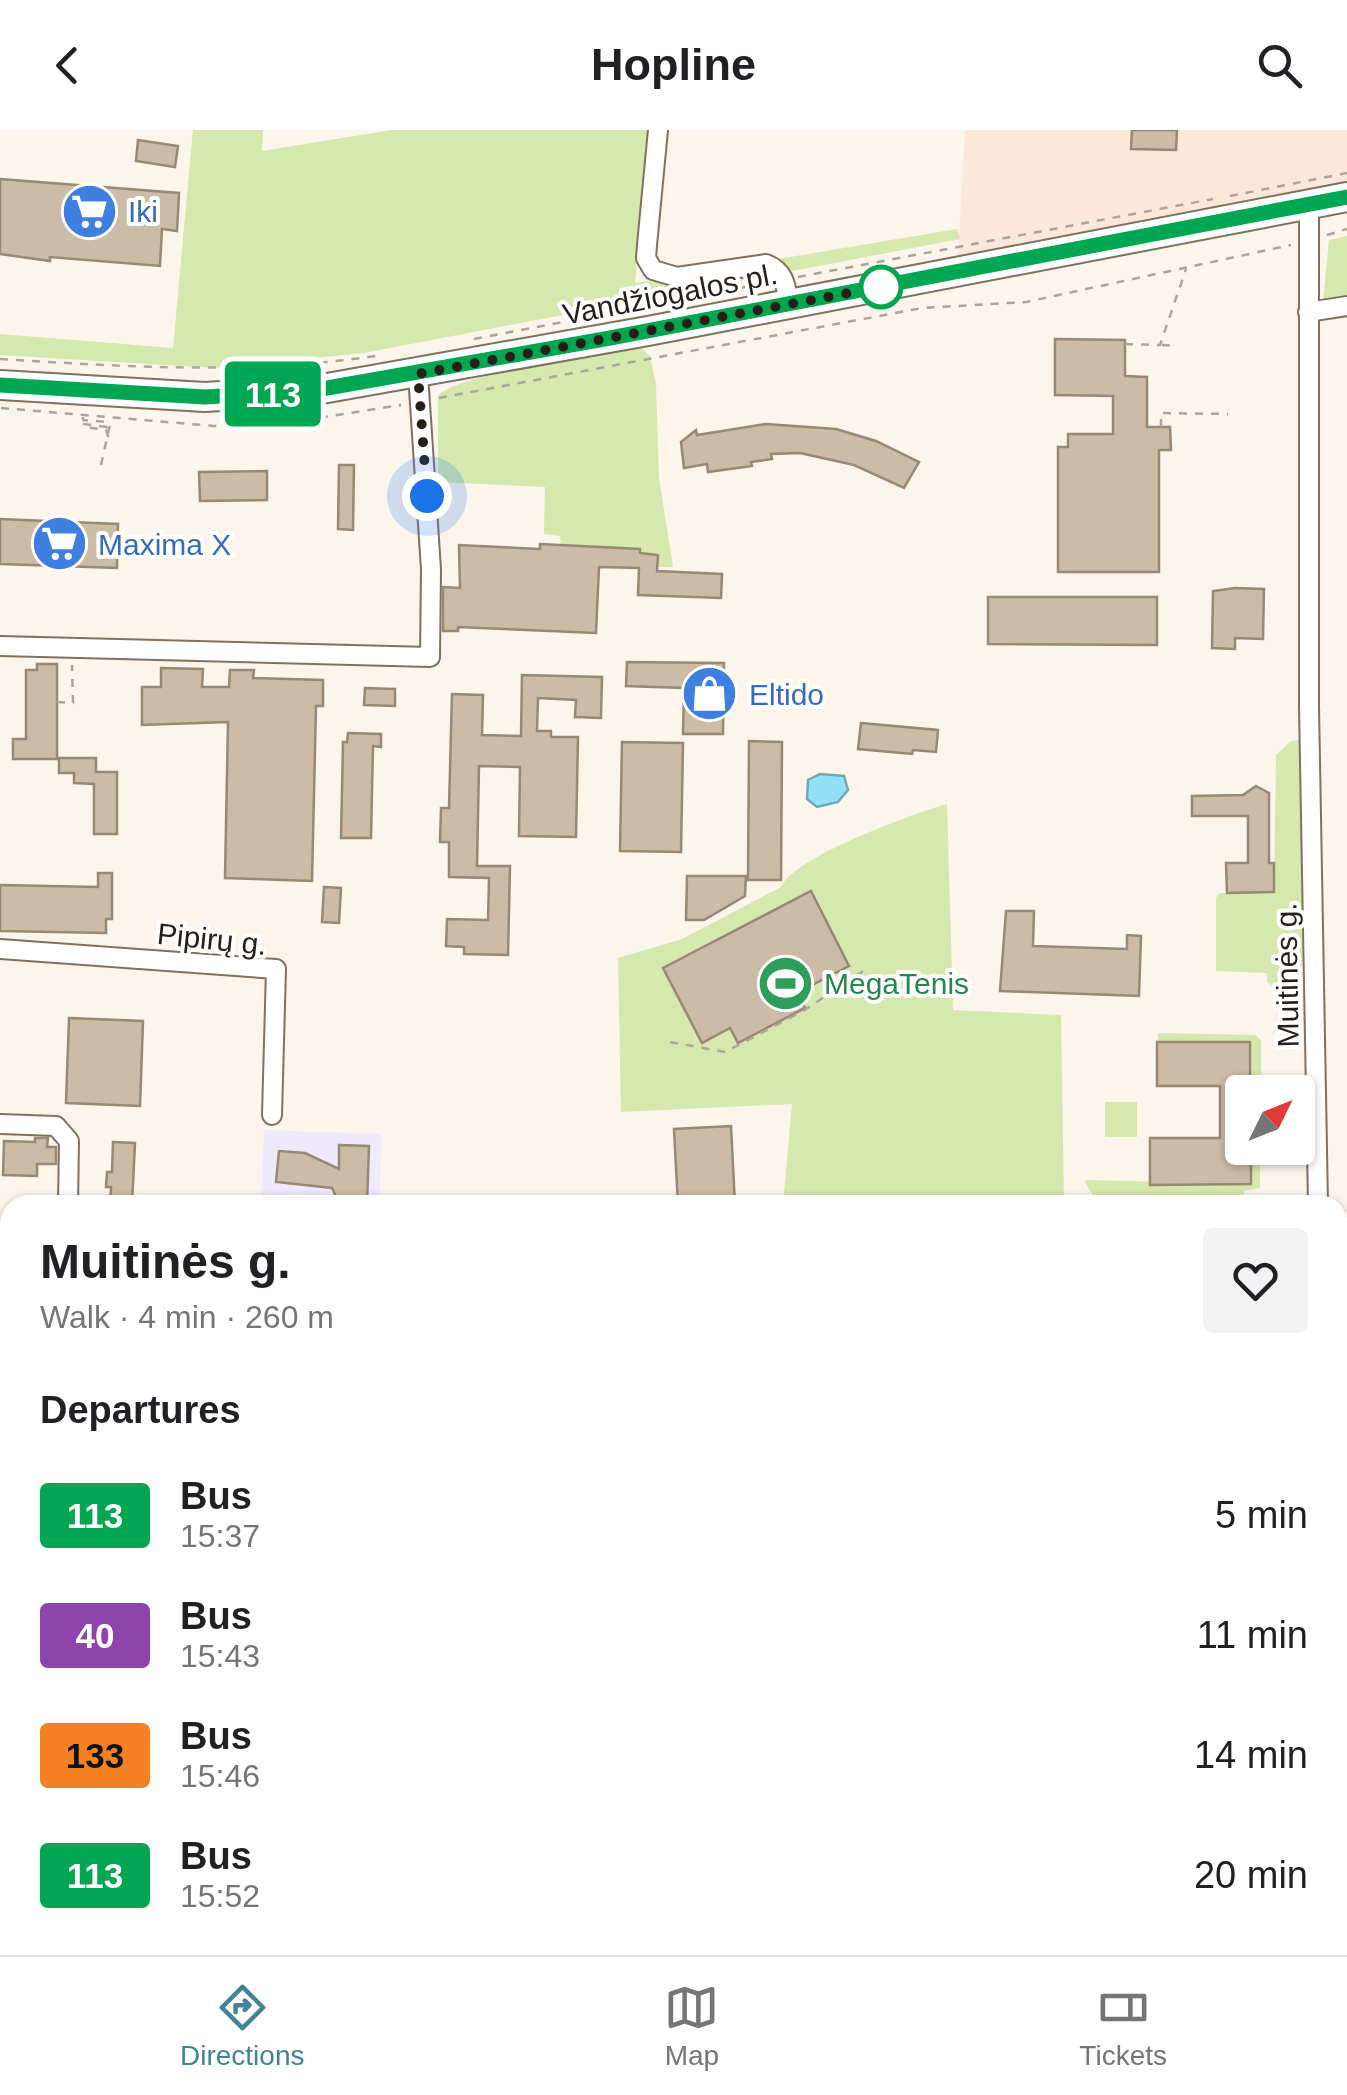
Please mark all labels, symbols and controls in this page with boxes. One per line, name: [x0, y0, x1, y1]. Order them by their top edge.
icon: back: [40, 38, 95, 93]
icon: search: [1252, 38, 1307, 93]
text: Hopline: [591, 39, 756, 90]
supermarket icon: Iki: [59, 181, 119, 241]
place label: Iki: [128, 195, 158, 228]
street label: Vandžiogalos pl.: [560, 257, 780, 331]
unlabelled marker: [860, 266, 902, 308]
line badge: 113: [216, 362, 330, 426]
text: 113: [245, 375, 301, 414]
your location: [402, 471, 452, 521]
supermarket icon: Maxima X: [29, 514, 89, 574]
place label: Maxima X: [98, 528, 231, 561]
shop icon: Eltido: [680, 664, 740, 724]
place label: Eltido: [749, 678, 824, 711]
street label: Muitinės g.: [1269, 902, 1305, 1048]
street label: Pipirų g.: [156, 917, 268, 961]
sports icon: MegaTenis: [755, 953, 815, 1013]
place label: MegaTenis: [824, 967, 969, 1000]
north arrow: [1225, 1075, 1315, 1165]
map controls: [1225, 1075, 1315, 1165]
button: heart: [1203, 1228, 1308, 1333]
text: Muitinės g.: [40, 1235, 291, 1288]
text: Walk · 4 min · 260 m: [40, 1299, 334, 1335]
text: Departures: [40, 1389, 241, 1431]
text: Bus: [180, 1475, 252, 1517]
text: 5 min: [1215, 1494, 1308, 1536]
text: 113: [67, 1496, 123, 1535]
text: 15:37: [180, 1518, 260, 1554]
text: Bus: [180, 1595, 252, 1637]
text: 11 min: [1197, 1614, 1308, 1656]
text: 40: [76, 1616, 114, 1655]
text: 15:43: [180, 1638, 260, 1674]
text: Bus: [180, 1715, 252, 1757]
text: 14 min: [1194, 1734, 1308, 1776]
text: 133: [66, 1736, 124, 1775]
text: 15:46: [180, 1758, 260, 1794]
text: Bus: [180, 1835, 252, 1877]
text: 20 min: [1194, 1854, 1308, 1896]
text: 113: [67, 1856, 123, 1895]
text: 15:52: [180, 1878, 260, 1914]
tab: Directions: [180, 1980, 304, 2072]
tab: Map: [664, 1980, 719, 2072]
tab: Tickets: [1079, 1980, 1167, 2072]

